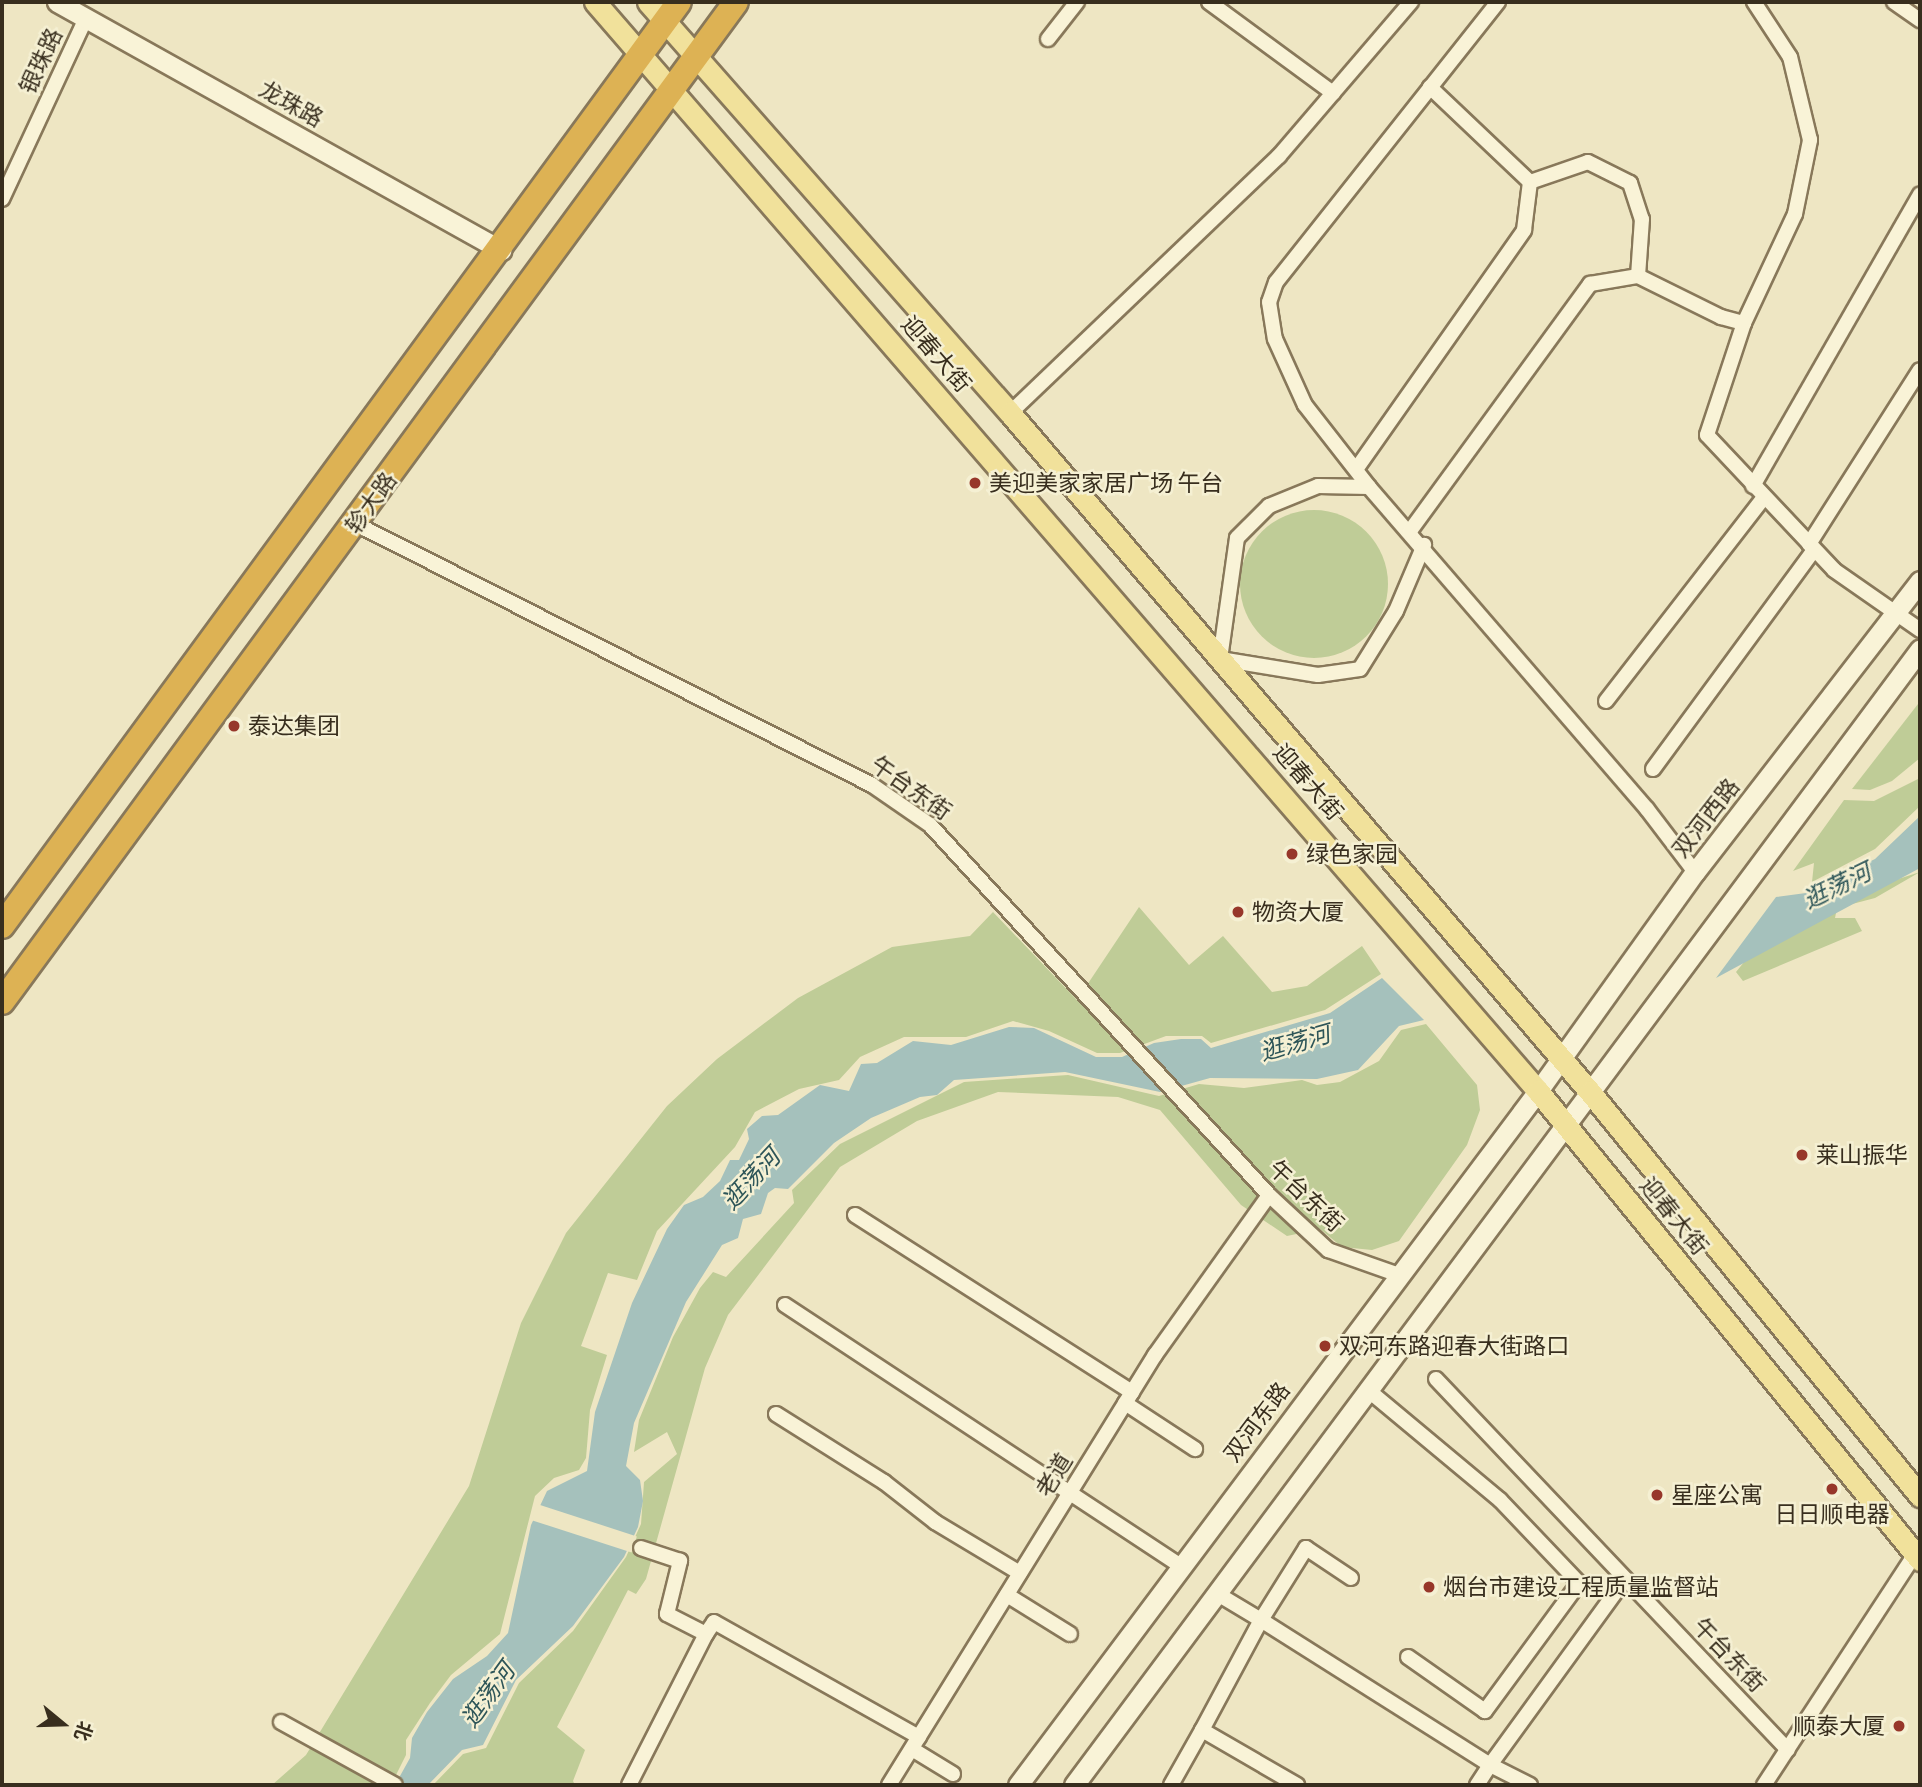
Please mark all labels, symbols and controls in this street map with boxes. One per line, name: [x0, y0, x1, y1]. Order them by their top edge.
street label: 银珠路: [14, 24, 68, 98]
street label: 龙珠路: [254, 75, 328, 133]
street label: 迎春大街: [895, 310, 977, 398]
street label: 轸大路: [340, 467, 402, 539]
place label: 美迎美家家居广场 午台: [989, 469, 1223, 497]
marker: 美迎美家家居广场 午台: [967, 475, 983, 491]
place label: 泰达集团: [248, 712, 340, 740]
marker: 泰达集团: [226, 718, 242, 734]
street label: 迎春大街: [1267, 738, 1349, 826]
street label: 午台东街: [865, 750, 957, 826]
street label: 双河西路: [1667, 773, 1745, 863]
place label: 绿色家园: [1306, 840, 1398, 868]
marker: 绿色家园: [1284, 846, 1300, 862]
water label: 逛荡河: [1798, 857, 1876, 915]
place label: 物资大厦: [1252, 898, 1344, 926]
marker: 物资大厦: [1230, 904, 1246, 920]
water label: 逛荡河: [1256, 1019, 1334, 1067]
place label: 莱山振华: [1816, 1141, 1908, 1169]
water label: 逛荡河: [716, 1143, 786, 1215]
marker: 莱山振华: [1794, 1147, 1810, 1163]
street label: 午台东街: [1263, 1155, 1349, 1237]
street label: 迎春大街: [1634, 1172, 1714, 1260]
place label: 双河东路迎春大街路口: [1339, 1332, 1569, 1360]
marker: 双河东路迎春大街路口: [1317, 1338, 1333, 1354]
street label: 双河东路: [1218, 1377, 1296, 1467]
street label: 老道: [1030, 1448, 1078, 1502]
place label: 星座公寓: [1671, 1481, 1763, 1509]
marker: 日日顺电器: [1824, 1481, 1840, 1497]
marker: 星座公寓: [1649, 1487, 1665, 1503]
place label: 日日顺电器: [1775, 1500, 1889, 1528]
place label: 烟台市建设工程质量监督站: [1443, 1573, 1719, 1601]
marker: 烟台市建设工程质量监督站: [1421, 1579, 1437, 1595]
street label: 午台东街: [1687, 1612, 1771, 1698]
water label: 逛荡河: [455, 1657, 521, 1733]
north arrow: [28, 1689, 98, 1759]
place label: 顺泰大厦: [1793, 1712, 1885, 1740]
marker: 顺泰大厦: [1891, 1718, 1907, 1734]
text: 北: [70, 1719, 96, 1743]

